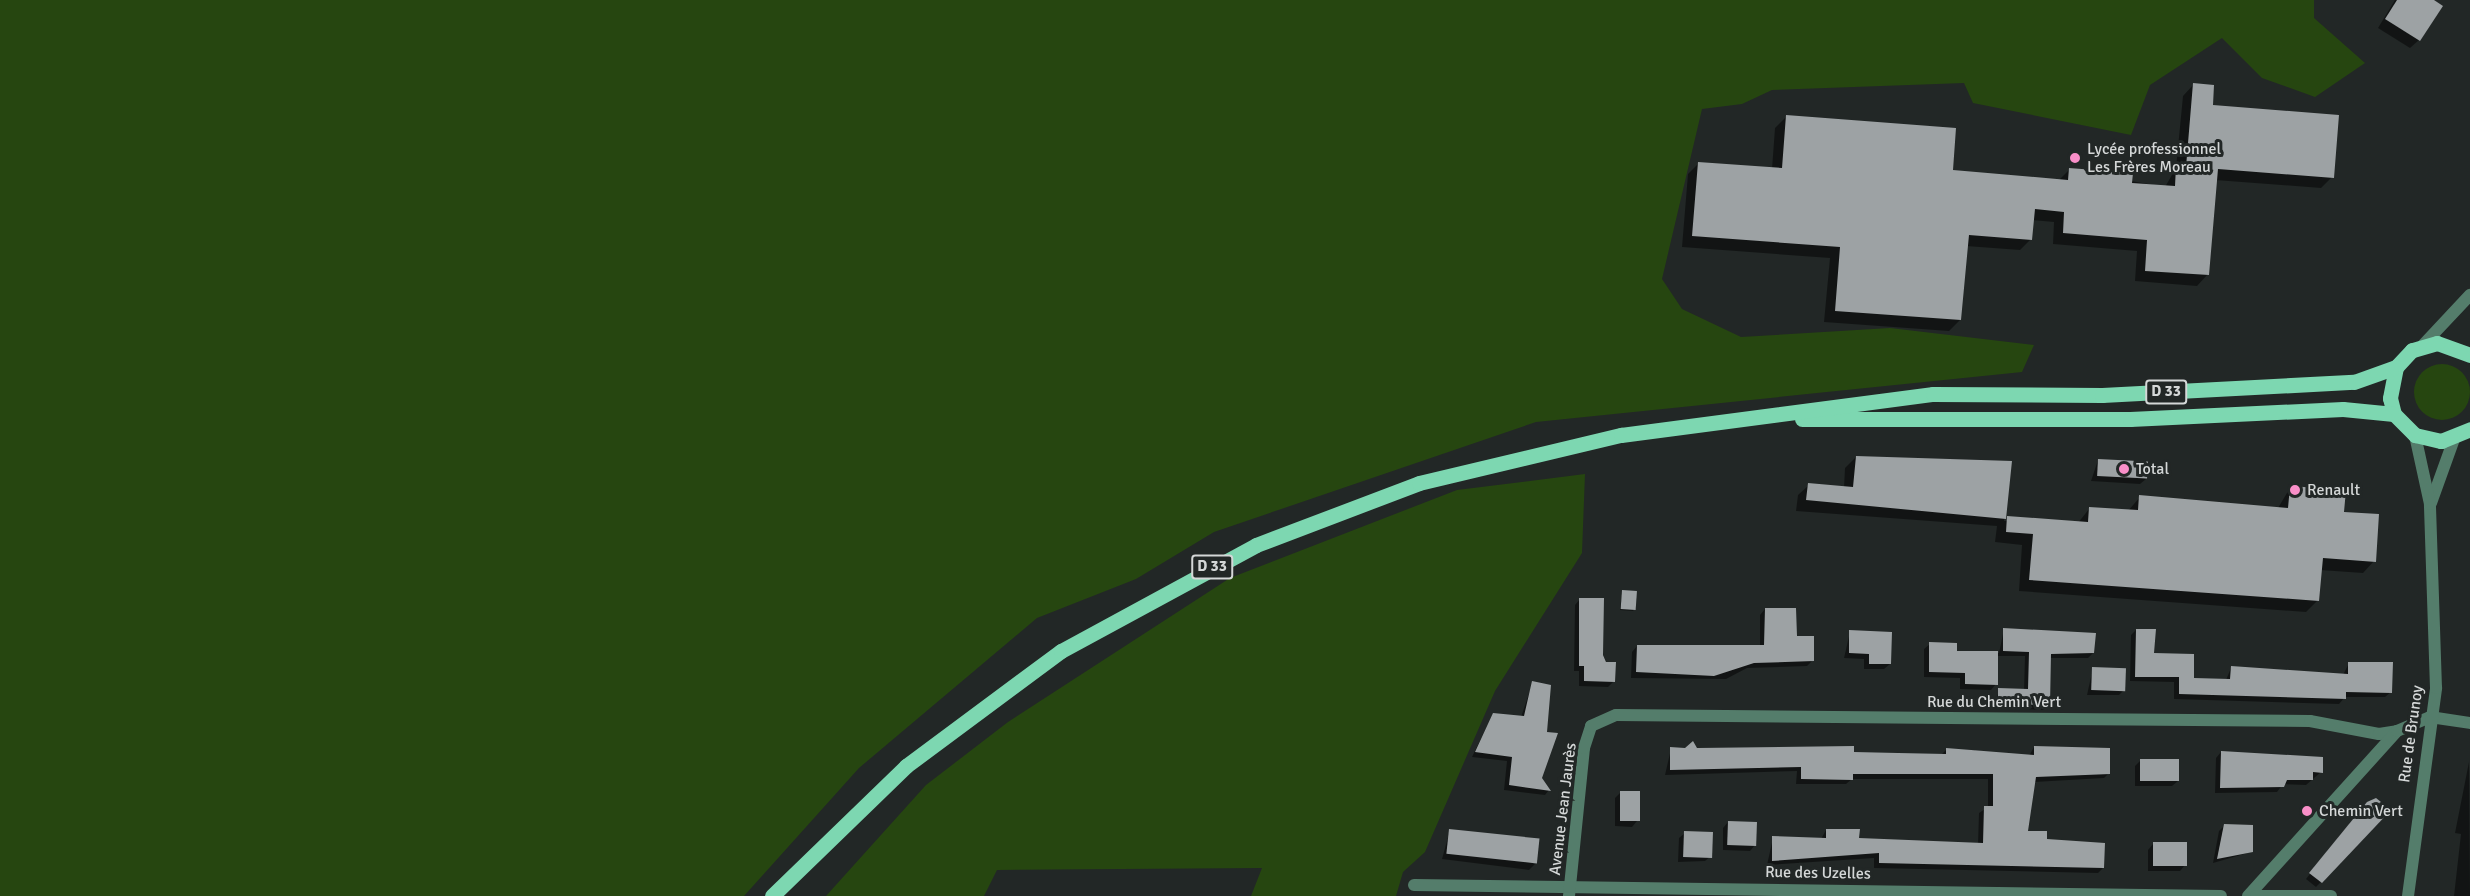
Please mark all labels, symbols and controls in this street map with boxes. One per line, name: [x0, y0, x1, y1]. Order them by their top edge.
place label: Lycée professionnel Les Frères Moreau: [2087, 139, 2221, 177]
marker: Lycée professionnel Les Frères Moreau: [2068, 151, 2082, 165]
road number: D 33: [2145, 380, 2187, 404]
place label: Total: [2136, 459, 2169, 479]
marker: Total: [2117, 462, 2131, 476]
place label: Renault: [2307, 480, 2360, 500]
marker: Renault: [2288, 483, 2302, 497]
road number: D 33: [1191, 555, 1233, 579]
street label: Rue de Brunoy: [2395, 684, 2427, 784]
street label: Rue du Chemin Vert: [1927, 692, 2061, 712]
street label: Avenue Jean Jaurès: [1545, 742, 1581, 876]
place label: Chemin Vert: [2319, 801, 2403, 821]
marker: Chemin Vert: [2300, 804, 2314, 818]
street label: Rue des Uzelles: [1765, 862, 1871, 884]

